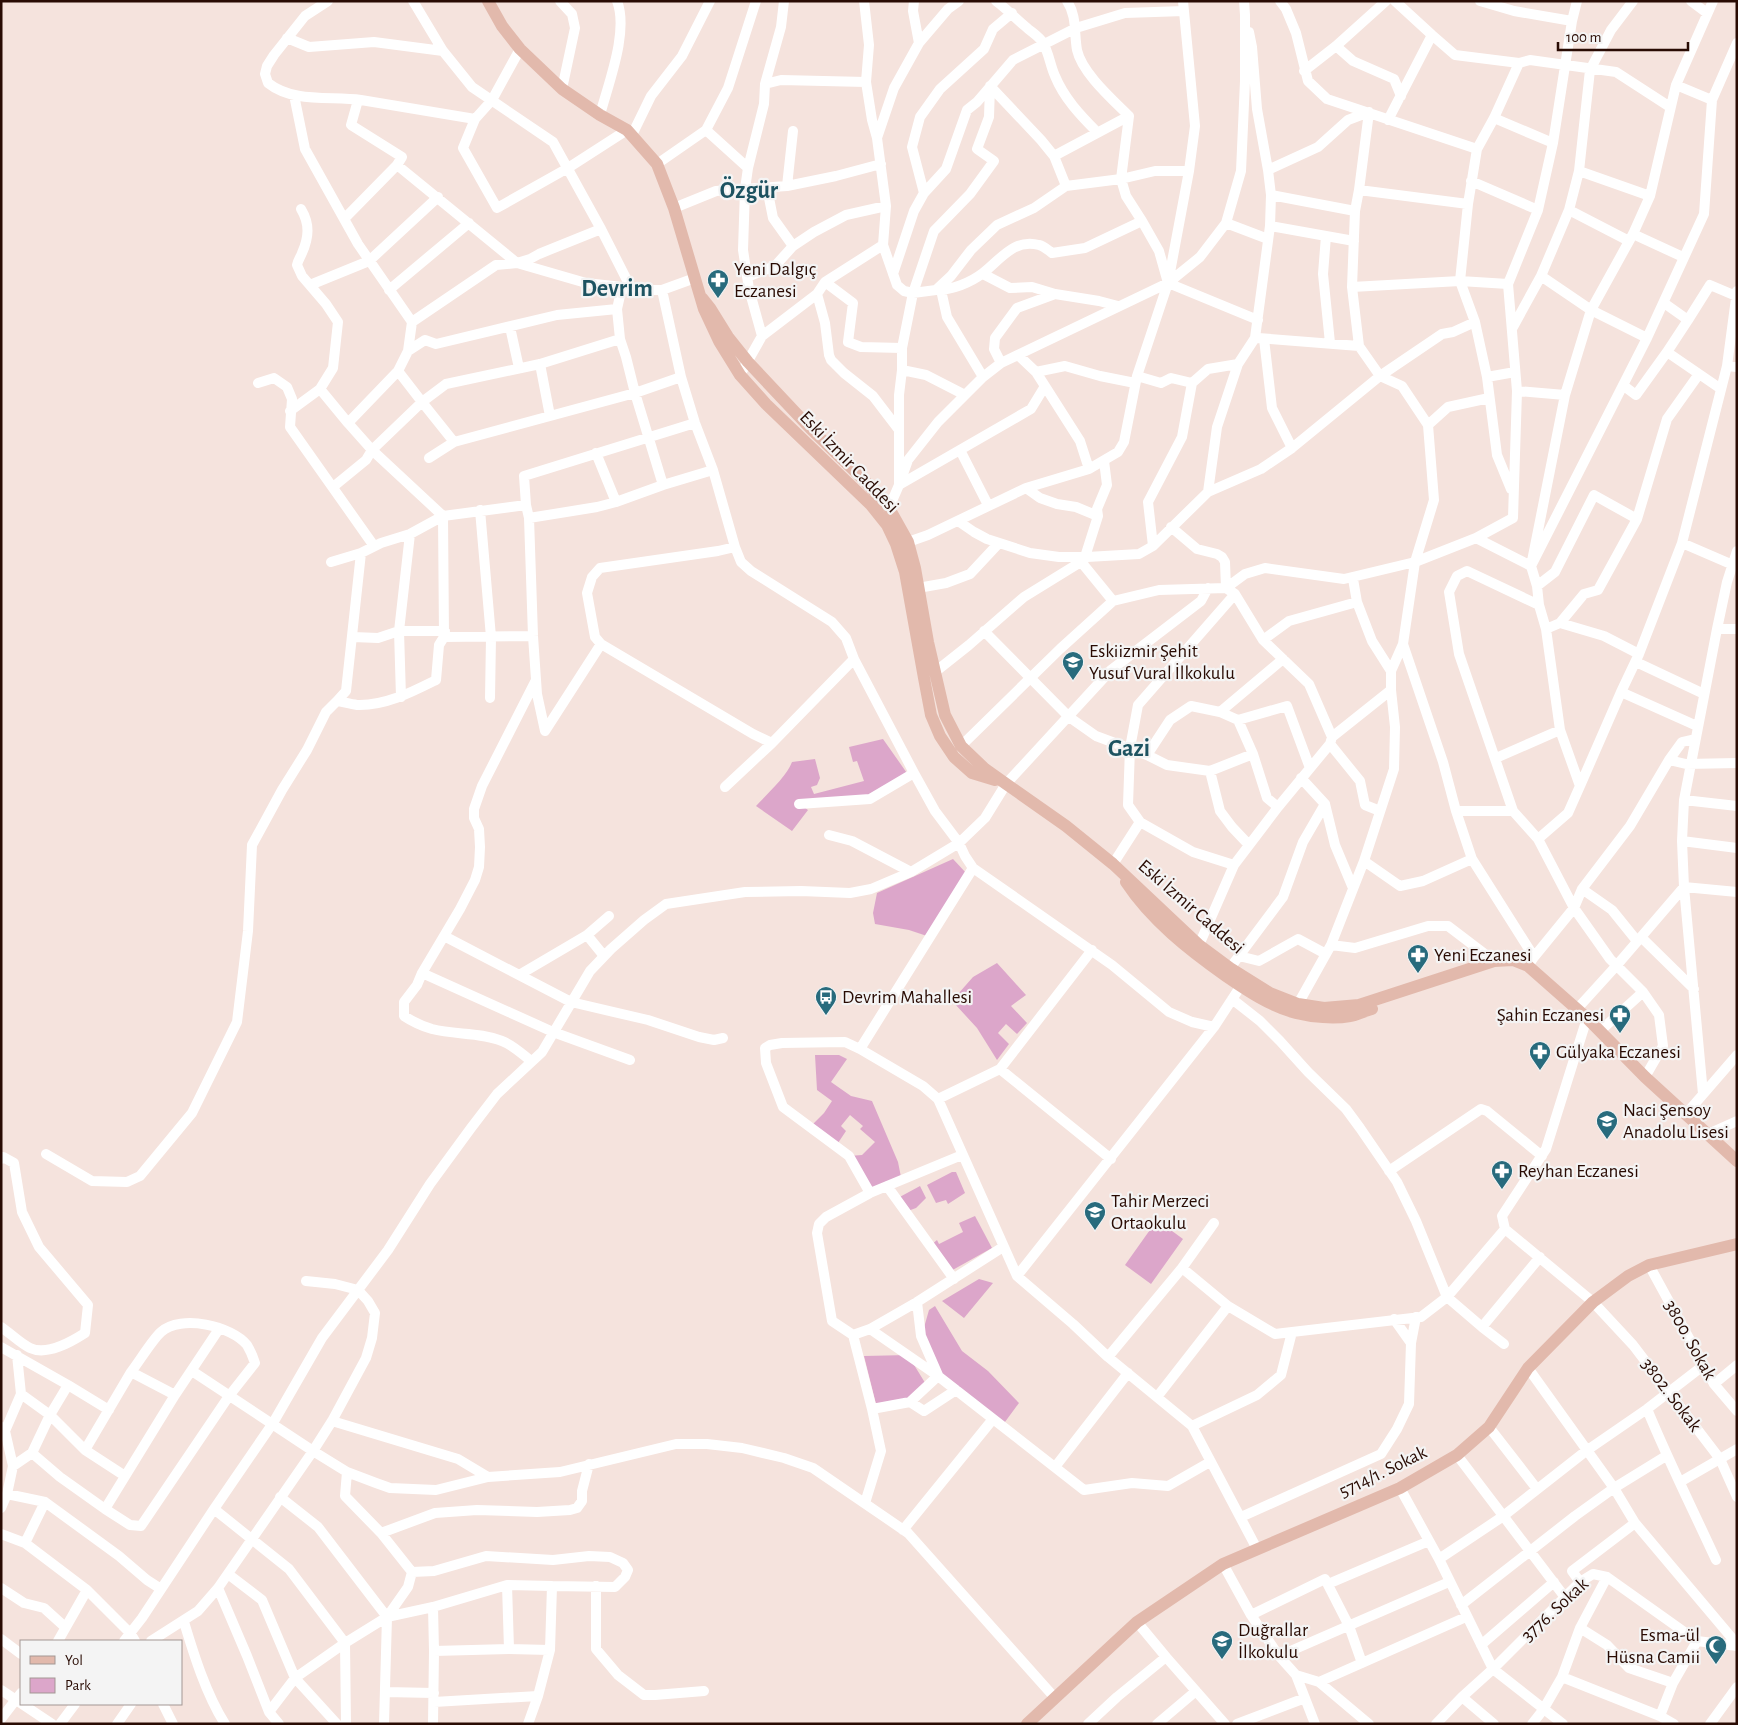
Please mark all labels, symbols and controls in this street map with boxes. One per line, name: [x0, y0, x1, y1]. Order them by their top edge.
scale bar: [1558, 20, 1688, 52]
text: 100 m: [1566, 30, 1601, 45]
district label: Özgür: [720, 176, 779, 203]
place label: Yeni Dalgıç Eczanesi: [734, 260, 816, 301]
pharmacy icon: Yeni Dalgıç Eczanesi: [706, 268, 730, 299]
district label: Devrim: [581, 277, 653, 301]
street label: Eski İzmir Caddesi: [796, 407, 903, 517]
place label: Eskiizmir Şehit Yusuf Vural İlkokulu: [1089, 642, 1235, 683]
school or university icon: Eskiizmir Şehit Yusuf Vural İlkokulu: [1061, 650, 1085, 681]
district label: Gazi: [1108, 737, 1150, 761]
street label: Eski İzmir Caddesi: [1134, 855, 1248, 958]
pharmacy icon: Yeni Eczanesi: [1406, 943, 1430, 974]
place label: Yeni Eczanesi: [1434, 946, 1532, 965]
bus stop icon: Devrim Mahallesi: [814, 985, 838, 1016]
place label: Devrim Mahallesi: [842, 988, 972, 1007]
pharmacy icon: Şahin Eczanesi: [1608, 1003, 1632, 1034]
place label: Şahin Eczanesi: [1497, 1006, 1604, 1025]
pharmacy icon: Gülyaka Eczanesi: [1528, 1040, 1552, 1071]
place label: Gülyaka Eczanesi: [1556, 1043, 1681, 1062]
place label: Naci Şensoy Anadolu Lisesi: [1623, 1101, 1729, 1142]
school or university icon: Naci Şensoy Anadolu Lisesi: [1595, 1109, 1619, 1140]
pharmacy icon: Reyhan Eczanesi: [1490, 1159, 1514, 1190]
place label: Reyhan Eczanesi: [1518, 1162, 1639, 1181]
place label: Tahir Merzeci Ortaokulu: [1111, 1192, 1209, 1233]
school or university icon: Tahir Merzeci Ortaokulu: [1083, 1200, 1107, 1231]
street label: 3800. Sokak: [1660, 1297, 1720, 1383]
street label: 3802. Sokak: [1637, 1355, 1705, 1436]
street label: 5714/1. Sokak: [1336, 1443, 1430, 1501]
street label: 3776. Sokak: [1518, 1574, 1592, 1646]
place label: Duğrallar İlkokulu: [1238, 1621, 1308, 1662]
place label: Esma-ül Hüsna Camii: [1606, 1626, 1700, 1667]
school or university icon: Duğrallar İlkokulu: [1210, 1629, 1234, 1660]
mosque icon: Esma-ül Hüsna Camii: [1704, 1634, 1728, 1665]
legend: [20, 1640, 182, 1705]
text: Yol: [65, 1653, 83, 1668]
text: Park: [65, 1678, 91, 1693]

